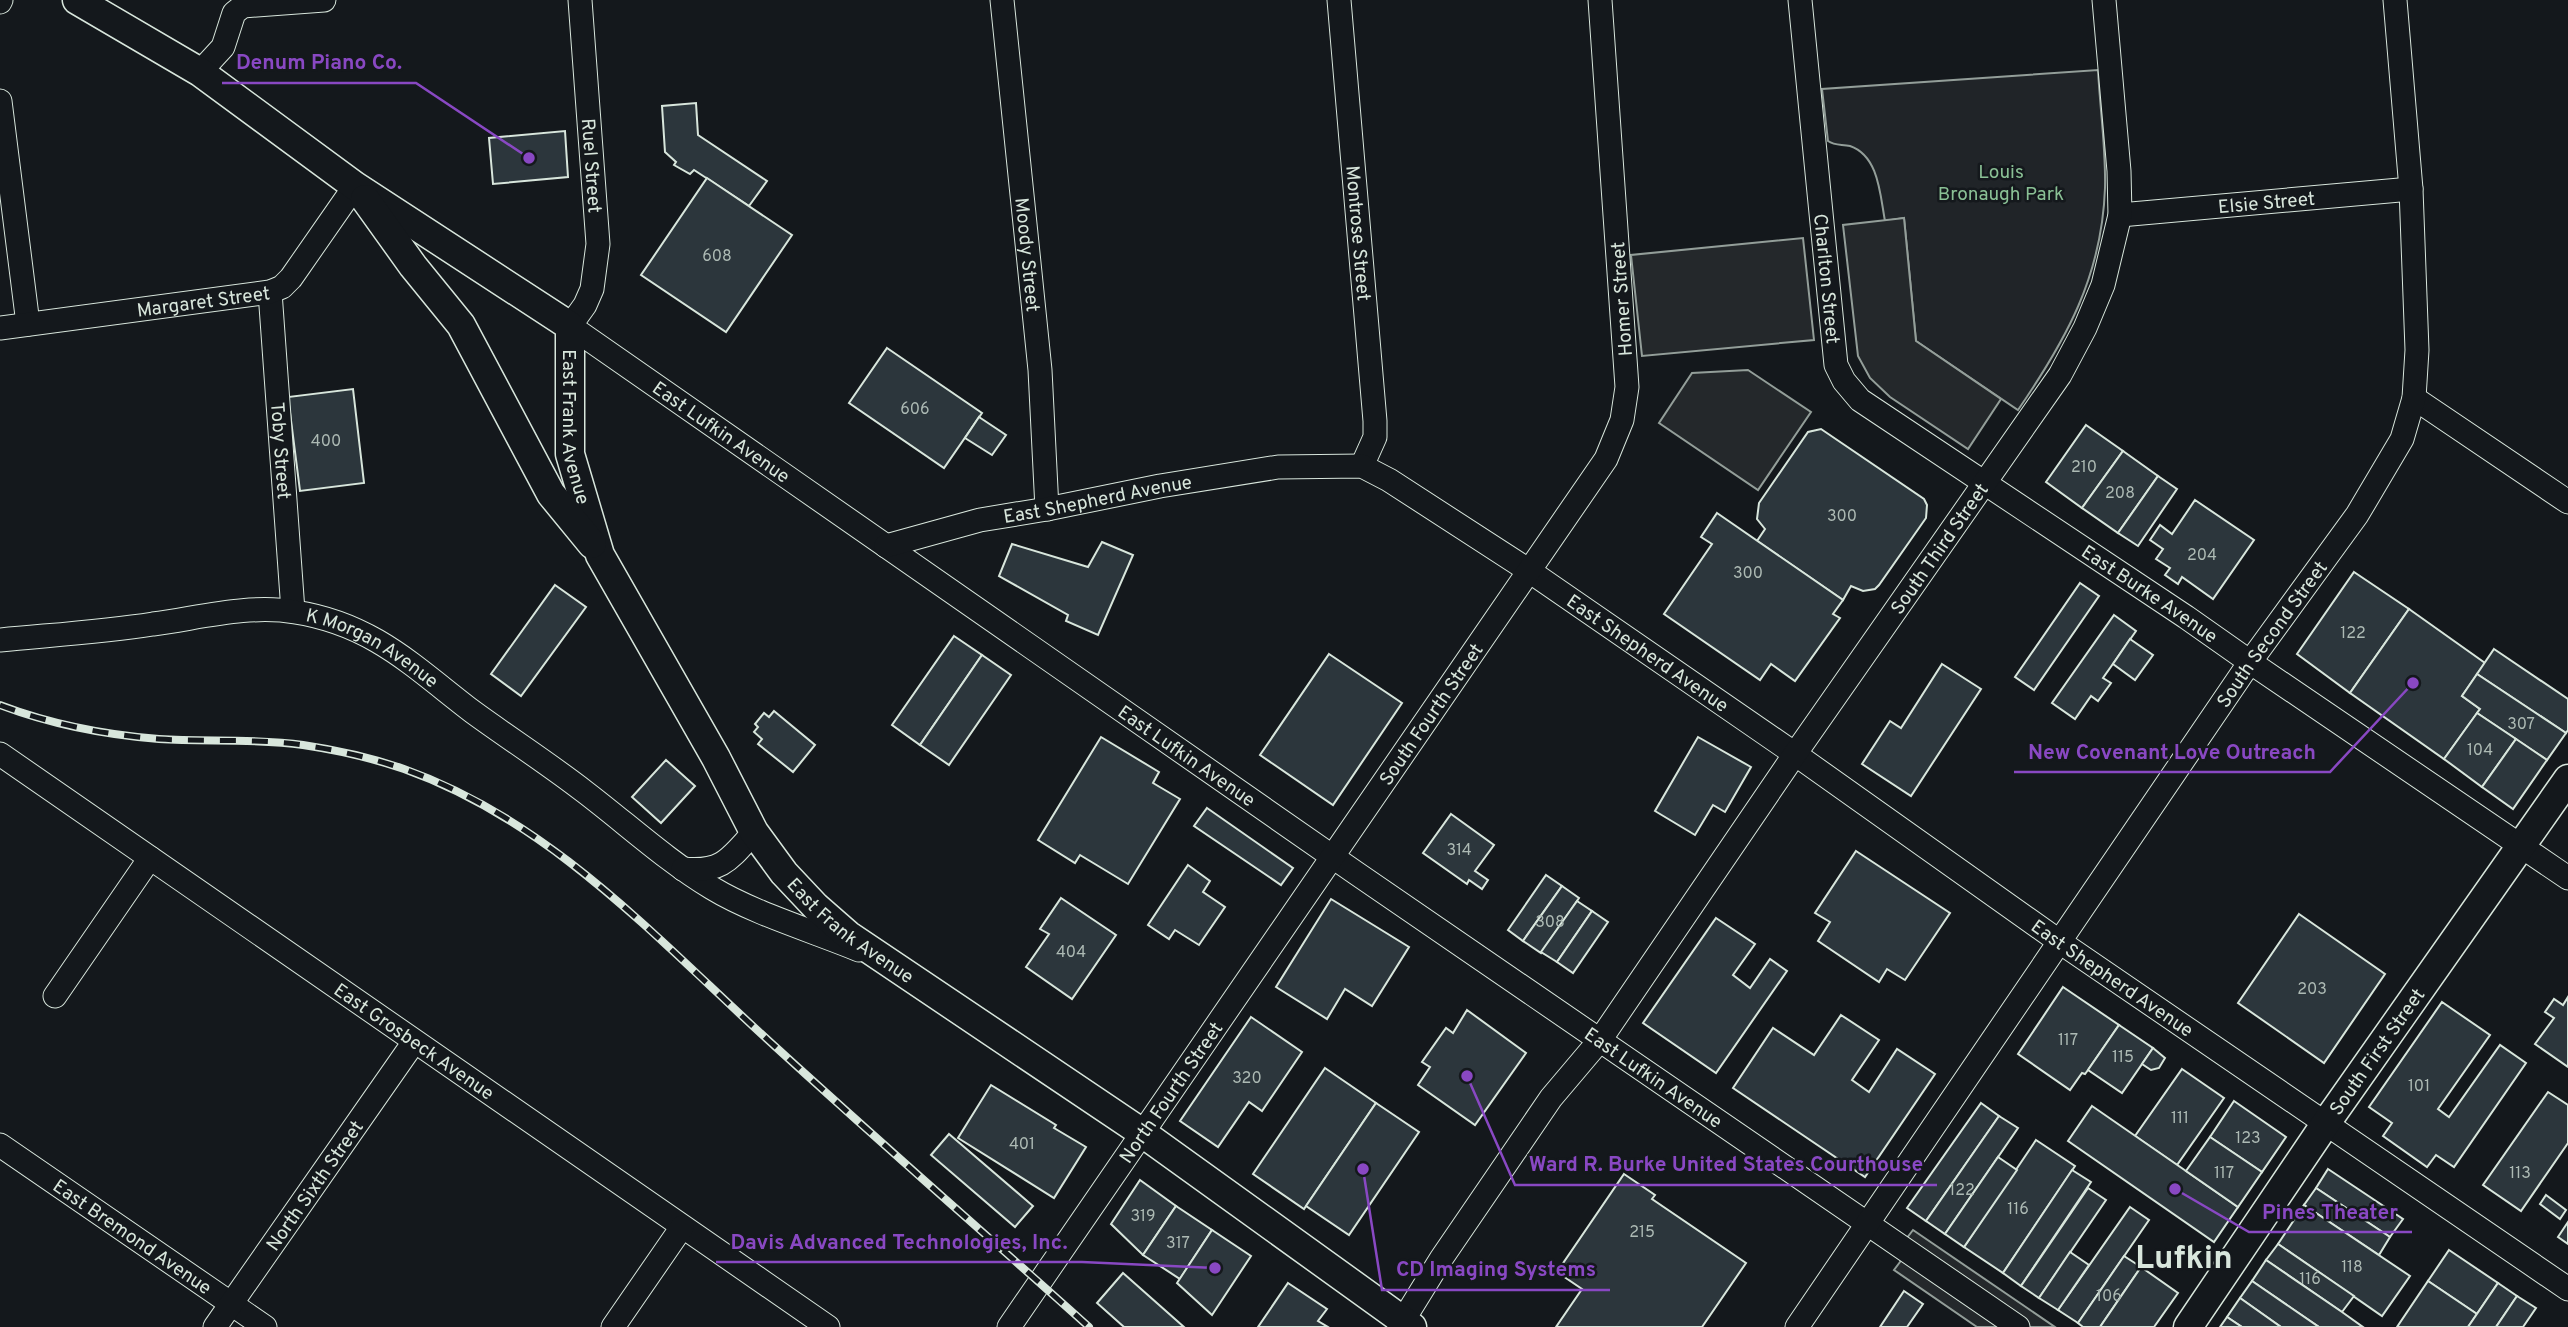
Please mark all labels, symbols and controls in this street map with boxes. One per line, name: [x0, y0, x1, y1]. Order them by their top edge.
callout: Denum Piano Co.: [222, 41, 416, 83]
text: Denum Piano Co.: [236, 50, 402, 77]
street label: Ruel Street: [575, 117, 606, 214]
park label: Louis Bronaugh Park: [1938, 161, 2064, 207]
street label: Montrose Street: [1339, 165, 1375, 302]
street label: Elsie Street: [2217, 188, 2316, 220]
street label: Moody Street: [1008, 197, 1044, 313]
street label: Charlton Street: [1807, 213, 1844, 345]
street label: Homer Street: [1607, 241, 1639, 357]
house number: 608: [702, 247, 732, 267]
street label: Margaret Street: [135, 282, 271, 324]
street label: East Frank Avenue: [556, 349, 594, 508]
street label: East Lufkin Avenue: [647, 377, 794, 489]
house number: 606: [900, 400, 930, 420]
street label: Toby Street: [264, 401, 295, 500]
house number: 400: [311, 432, 341, 452]
house number: 210: [2071, 458, 2097, 478]
street label: East Shepherd Avenue: [1002, 471, 1194, 530]
street label: South Third Street: [1886, 479, 1995, 620]
house number: 208: [2105, 484, 2135, 504]
house number: 300: [1827, 507, 1857, 527]
street label: East Burke Avenue: [2076, 541, 2222, 649]
house number: 204: [2187, 546, 2217, 566]
street label: South Second Street: [2212, 557, 2334, 713]
house number: 300: [1733, 564, 1763, 584]
street label: East Shepherd Avenue: [1561, 590, 1733, 719]
street label: K Morgan Avenue: [303, 604, 443, 694]
house number: 122: [2340, 624, 2366, 644]
street label: South Fourth Street: [1375, 640, 1489, 791]
street label: East Lufkin Avenue: [1112, 701, 1259, 813]
house number: 307: [2507, 715, 2535, 735]
callout: New Covenant Love Outreach: [2014, 730, 2330, 772]
text: New Covenant Love Outreach: [2028, 740, 2316, 767]
house number: 104: [2467, 741, 2493, 761]
house number: 314: [1446, 841, 1472, 861]
street label: East Frank Avenue: [781, 874, 918, 990]
house number: 308: [1535, 913, 1565, 933]
street label: East Shepherd Avenue: [2026, 915, 2197, 1043]
house number: 404: [1056, 943, 1086, 963]
street label: East Grosbeck Avenue: [329, 979, 498, 1106]
house number: 203: [2297, 980, 2327, 1000]
street label: South First Street: [2325, 984, 2431, 1121]
street label: North Fourth Street: [1115, 1018, 1229, 1169]
street label: East Lufkin Avenue: [1579, 1023, 1726, 1135]
house number: 117: [2058, 1031, 2078, 1051]
house number: 115: [2112, 1048, 2134, 1068]
house number: 320: [1232, 1069, 1262, 1089]
house number: 101: [2408, 1077, 2430, 1097]
house number: 111: [2171, 1109, 2189, 1129]
street label: North Sixth Street: [262, 1116, 370, 1256]
house number: 123: [2235, 1129, 2261, 1149]
house number: 401: [1009, 1135, 1035, 1155]
callout: Ward R. Burke United States Courthouse: [1515, 1143, 1937, 1185]
text: Ward R. Burke United States Courthouse: [1529, 1152, 1923, 1179]
house number: 117: [2214, 1164, 2234, 1184]
house number: 113: [2509, 1164, 2531, 1184]
street label: East Bremond Avenue: [48, 1175, 216, 1301]
house number: 122: [1949, 1181, 1975, 1201]
callout: Pines Theater: [2249, 1190, 2412, 1232]
house number: 116: [2007, 1200, 2029, 1220]
text: Pines Theater: [2262, 1200, 2398, 1227]
house number: 319: [1130, 1207, 1156, 1227]
callout: Davis Advanced Technologies, Inc.: [716, 1220, 1082, 1262]
house number: 215: [1629, 1223, 1655, 1243]
text: Davis Advanced Technologies, Inc.: [730, 1230, 1068, 1257]
house number: 317: [1166, 1234, 1190, 1254]
district label: Lufkin: [2135, 1239, 2233, 1281]
callout: CD Imaging Systems: [1382, 1248, 1610, 1290]
text: CD Imaging Systems: [1396, 1257, 1596, 1284]
house number: 118: [2341, 1258, 2363, 1278]
house number: 116: [2299, 1270, 2321, 1290]
house number: 106: [2096, 1287, 2122, 1307]

